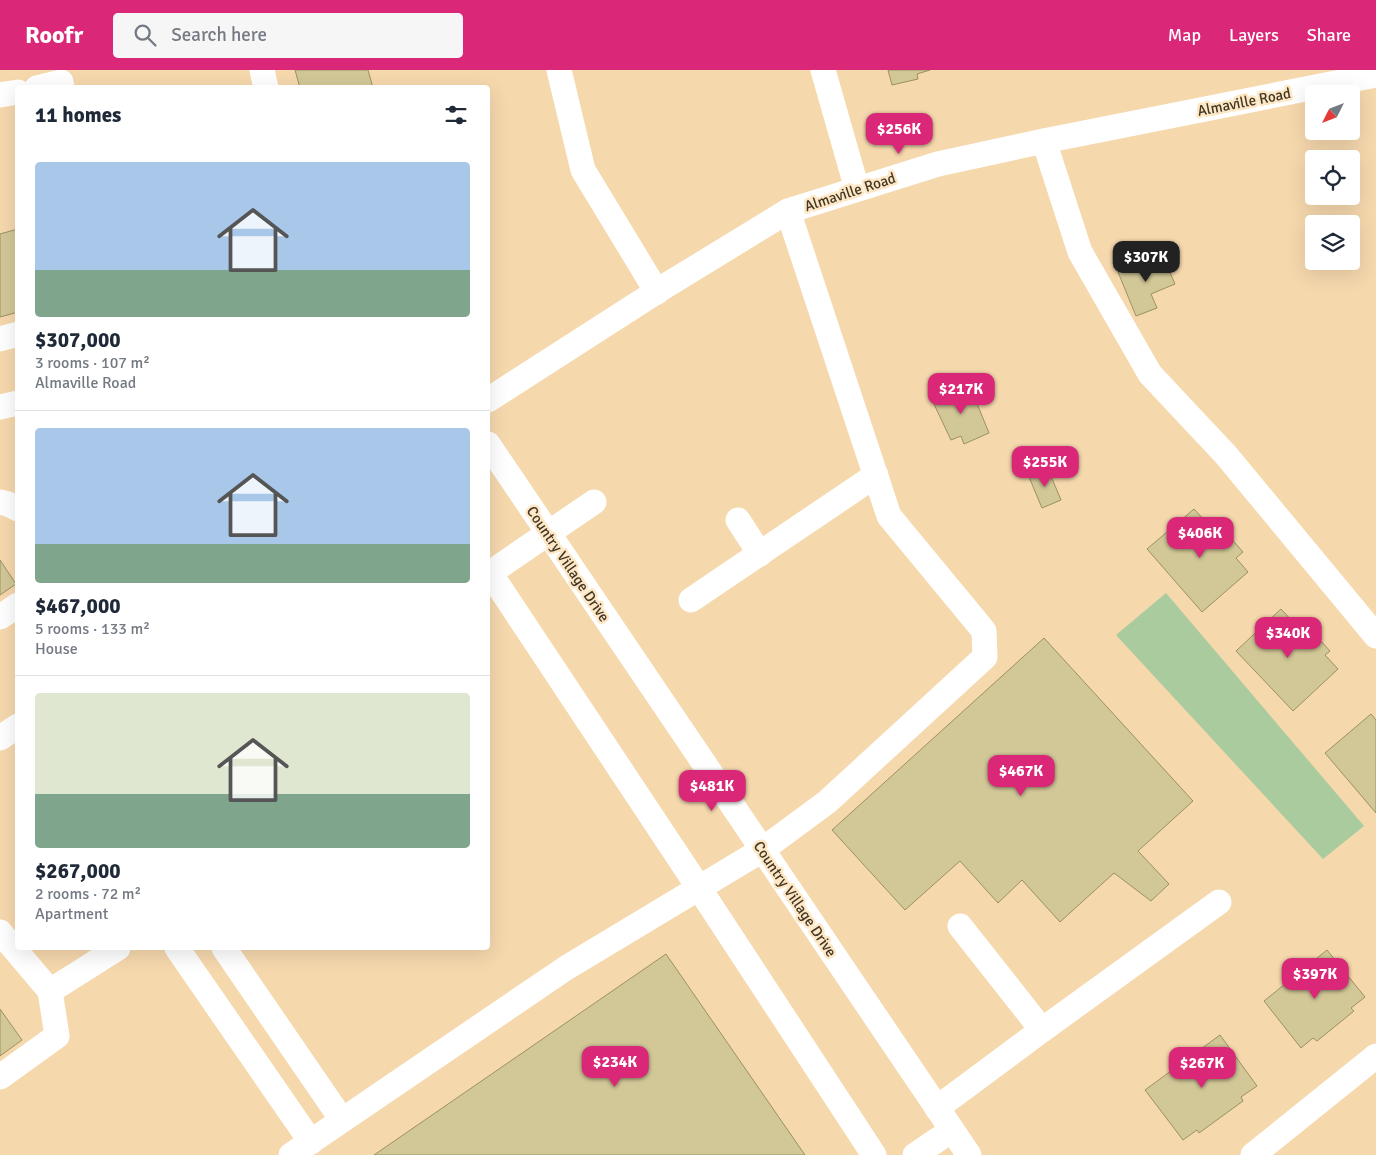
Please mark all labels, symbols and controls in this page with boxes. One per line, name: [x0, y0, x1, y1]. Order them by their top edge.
search box: [113, 13, 463, 58]
text: Roofr: [25, 20, 83, 50]
icon: search: [131, 21, 159, 49]
text: Search here: [171, 23, 267, 47]
text: Map: [1168, 24, 1201, 46]
text: Layers: [1229, 24, 1279, 46]
text: Share: [1307, 24, 1351, 46]
street label: Almaville Road: [1196, 84, 1292, 120]
north arrow: [1305, 85, 1360, 140]
map controls: [1305, 85, 1360, 270]
icon: filters: [442, 101, 470, 129]
text: 11 homes: [35, 102, 121, 128]
pin: $256K: [864, 112, 934, 155]
text: $256K: [877, 119, 921, 139]
button: locate: [1305, 150, 1360, 205]
street label: Almaville Road: [802, 169, 898, 215]
icon: home: [208, 195, 298, 285]
button: layers: [1305, 215, 1360, 270]
pin: $307K: [1111, 240, 1181, 283]
text: $307K: [1124, 247, 1168, 267]
text: $307,000: [35, 327, 121, 353]
text: 3 rooms · 107 m²: [35, 353, 150, 373]
pin: $217K: [926, 372, 996, 415]
text: Almaville Road: [35, 373, 136, 393]
text: $217K: [939, 379, 983, 399]
pin: $255K: [1010, 446, 1080, 488]
text: $255K: [1023, 452, 1067, 472]
icon: home: [208, 460, 298, 550]
street label: Country Village Drive: [523, 503, 613, 625]
pin: $406K: [1165, 516, 1235, 559]
text: $406K: [1178, 523, 1222, 543]
text: $467,000: [35, 593, 121, 619]
pin: $340K: [1253, 616, 1323, 659]
text: 5 rooms · 133 m²: [35, 619, 150, 639]
text: $340K: [1266, 623, 1310, 643]
text: House: [35, 639, 78, 659]
icon: home: [208, 725, 298, 815]
pin: $467K: [986, 754, 1056, 797]
text: $467K: [999, 761, 1043, 781]
pin: $481K: [677, 770, 747, 812]
text: $481K: [690, 776, 734, 796]
street label: Country Village Drive: [750, 838, 840, 960]
text: $267,000: [35, 858, 121, 884]
text: 2 rooms · 72 m²: [35, 884, 141, 904]
text: Apartment: [35, 904, 108, 924]
pin: $397K: [1280, 958, 1350, 1000]
text: $397K: [1293, 964, 1337, 984]
pin: $234K: [580, 1046, 650, 1088]
pin: $267K: [1167, 1046, 1237, 1089]
text: $234K: [593, 1052, 637, 1072]
text: $267K: [1180, 1053, 1224, 1073]

